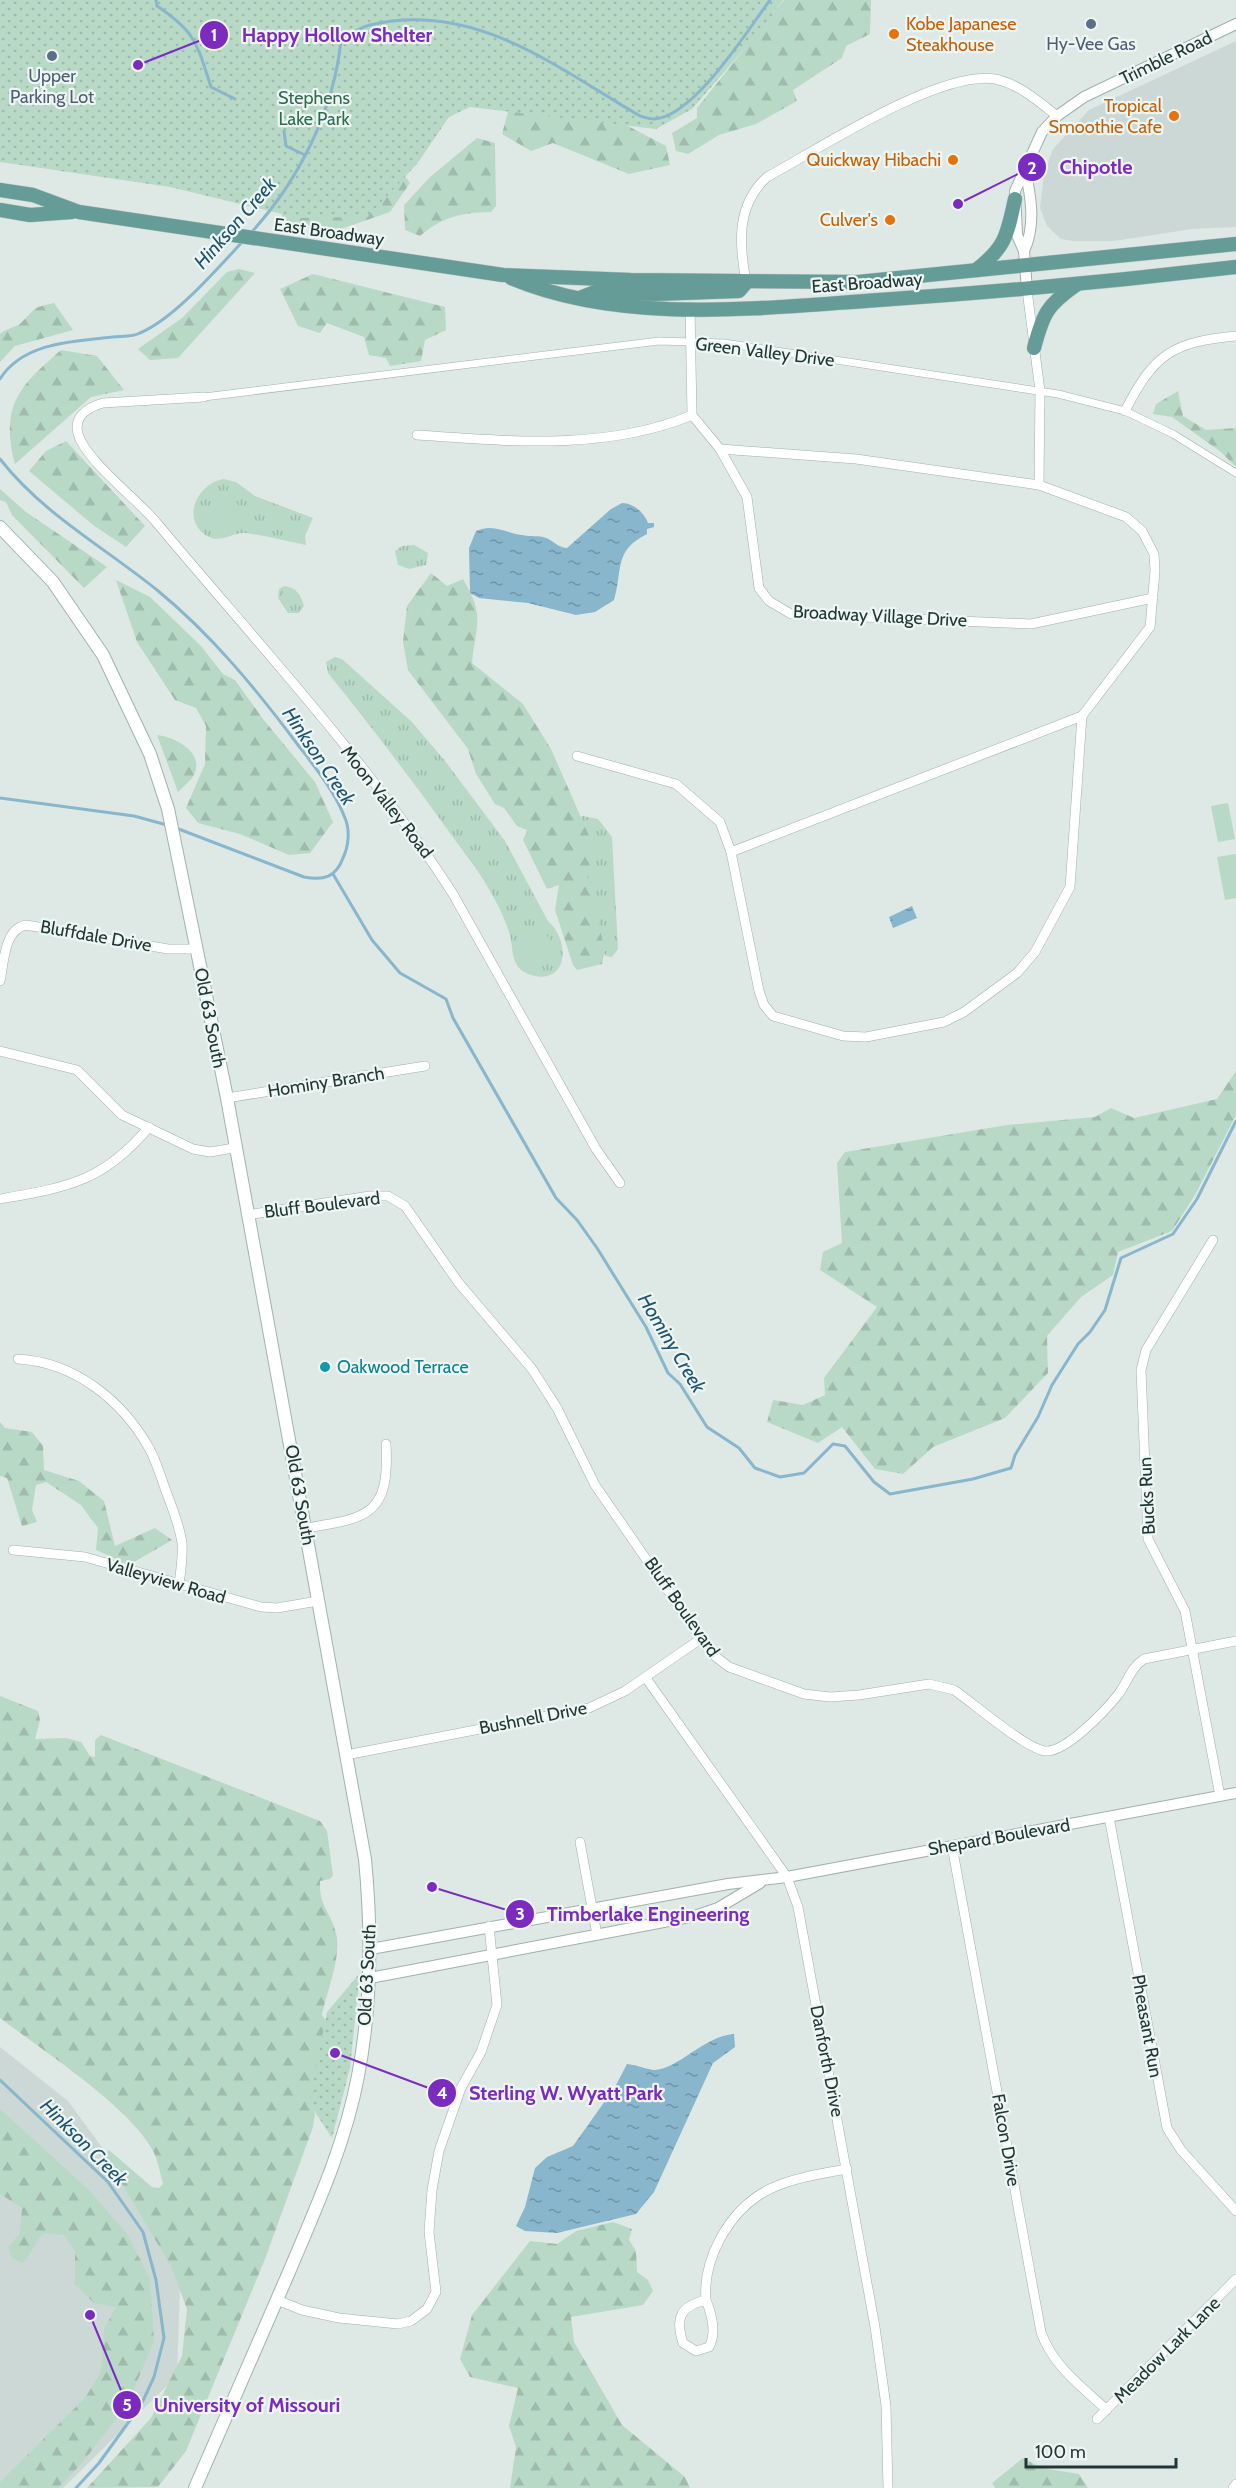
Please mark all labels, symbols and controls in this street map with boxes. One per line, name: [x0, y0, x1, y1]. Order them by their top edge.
place label: Kobe Japanese Steakhouse: [906, 13, 1016, 56]
callout: Happy Hollow Shelter: [199, 16, 444, 54]
marker: Hy-Vee Gas: [1084, 17, 1098, 31]
text: Happy Hollow Shelter: [242, 23, 433, 47]
text: 1: [211, 24, 217, 46]
street label: Trimble Road: [1116, 26, 1216, 90]
marker: Kobe Japanese Steakhouse: [887, 27, 901, 41]
place label: Hy-Vee Gas: [1046, 33, 1136, 55]
marker: Upper Parking Lot: [45, 49, 59, 63]
place label: Upper Parking Lot: [10, 65, 94, 108]
park label: Stephens Lake Park: [278, 87, 350, 130]
place label: Tropical Smoothie Cafe: [1049, 95, 1163, 138]
marker: Tropical Smoothie Cafe: [1167, 109, 1181, 123]
callout: Chipotle: [1017, 148, 1144, 186]
place label: Quickway Hibachi: [807, 149, 941, 171]
marker: Quickway Hibachi: [946, 153, 960, 167]
text: Chipotle: [1059, 155, 1133, 179]
text: 2: [1027, 157, 1037, 179]
water label: Hinkson Creek: [189, 171, 282, 274]
place label: Culver's: [820, 209, 878, 231]
street label: East Broadway: [272, 213, 386, 251]
marker: Culver's: [883, 213, 897, 227]
street label: East Broadway: [811, 268, 923, 298]
street label: Green Valley Drive: [694, 333, 836, 371]
street label: Broadway Village Drive: [792, 600, 968, 632]
water label: Hinkson Creek: [277, 702, 361, 811]
street label: Moon Valley Road: [336, 741, 438, 863]
street label: Bluffdale Drive: [39, 915, 153, 957]
street label: Old 63 South: [190, 966, 230, 1070]
street label: Hominy Branch: [266, 1062, 386, 1102]
street label: Bluff Boulevard: [263, 1187, 381, 1223]
water label: Hominy Creek: [633, 1289, 712, 1398]
place label: Oakwood Terrace: [337, 1356, 469, 1378]
marker: Oakwood Terrace: [318, 1360, 332, 1374]
street label: Old 63 South: [280, 1443, 320, 1547]
street label: Bucks Run: [1134, 1456, 1160, 1536]
street label: Valleyview Road: [104, 1553, 228, 1609]
street label: Bluff Boulevard: [640, 1553, 724, 1661]
street label: Bushnell Drive: [477, 1697, 589, 1739]
street label: Shepard Boulevard: [926, 1814, 1072, 1860]
callout: Timberlake Engineering: [505, 1895, 761, 1933]
text: Timberlake Engineering: [547, 1902, 749, 1926]
text: 3: [515, 1903, 525, 1925]
street label: Old 63 South: [353, 1924, 381, 2026]
street label: Pheasant Run: [1127, 1973, 1167, 2079]
street label: Danforth Drive: [805, 2003, 849, 2119]
callout: Sterling W. Wyatt Park: [427, 2074, 675, 2112]
text: Sterling W. Wyatt Park: [469, 2081, 663, 2105]
text: 4: [436, 2082, 448, 2104]
street label: Falcon Drive: [987, 2092, 1025, 2188]
water label: Hinkson Creek: [35, 2093, 134, 2192]
street label: Meadow Lark Lane: [1109, 2292, 1225, 2408]
callout: University of Missouri: [112, 2386, 353, 2424]
text: University of Missouri: [154, 2393, 340, 2417]
text: 5: [122, 2394, 132, 2416]
scale bar: [1026, 2431, 1176, 2469]
text: 100 m: [1035, 2441, 1086, 2463]

